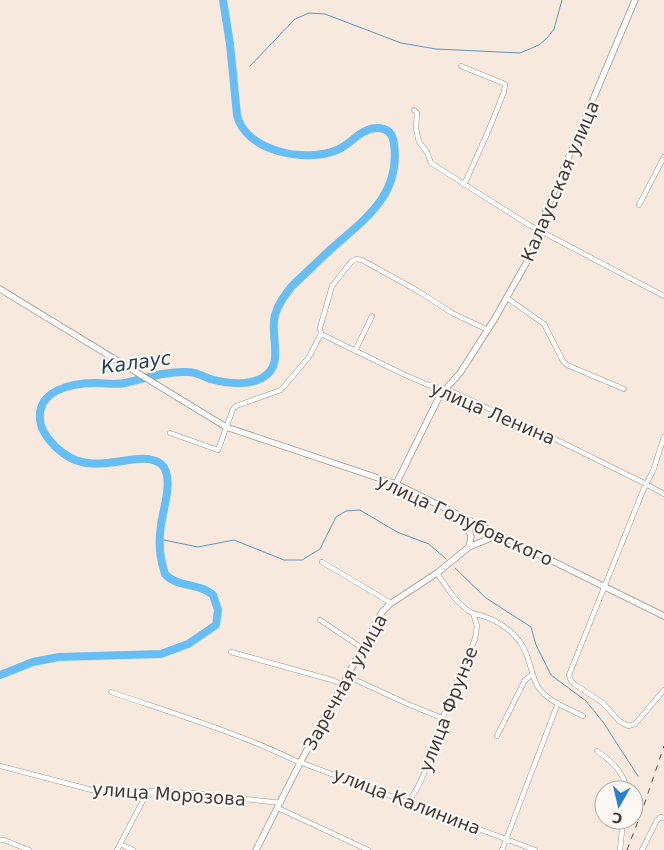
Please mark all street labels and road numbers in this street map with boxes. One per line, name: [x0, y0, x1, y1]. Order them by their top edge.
street label: Калаусская улица: [517, 98, 603, 264]
street label: улица Ленина: [427, 377, 559, 449]
street label: улица Голубовского: [374, 470, 556, 570]
street label: Заречная улица: [299, 610, 391, 754]
street label: улица Фрунзе: [414, 643, 482, 775]
street label: улица Калинина: [330, 763, 484, 839]
street label: улица Морозова: [91, 778, 247, 810]

